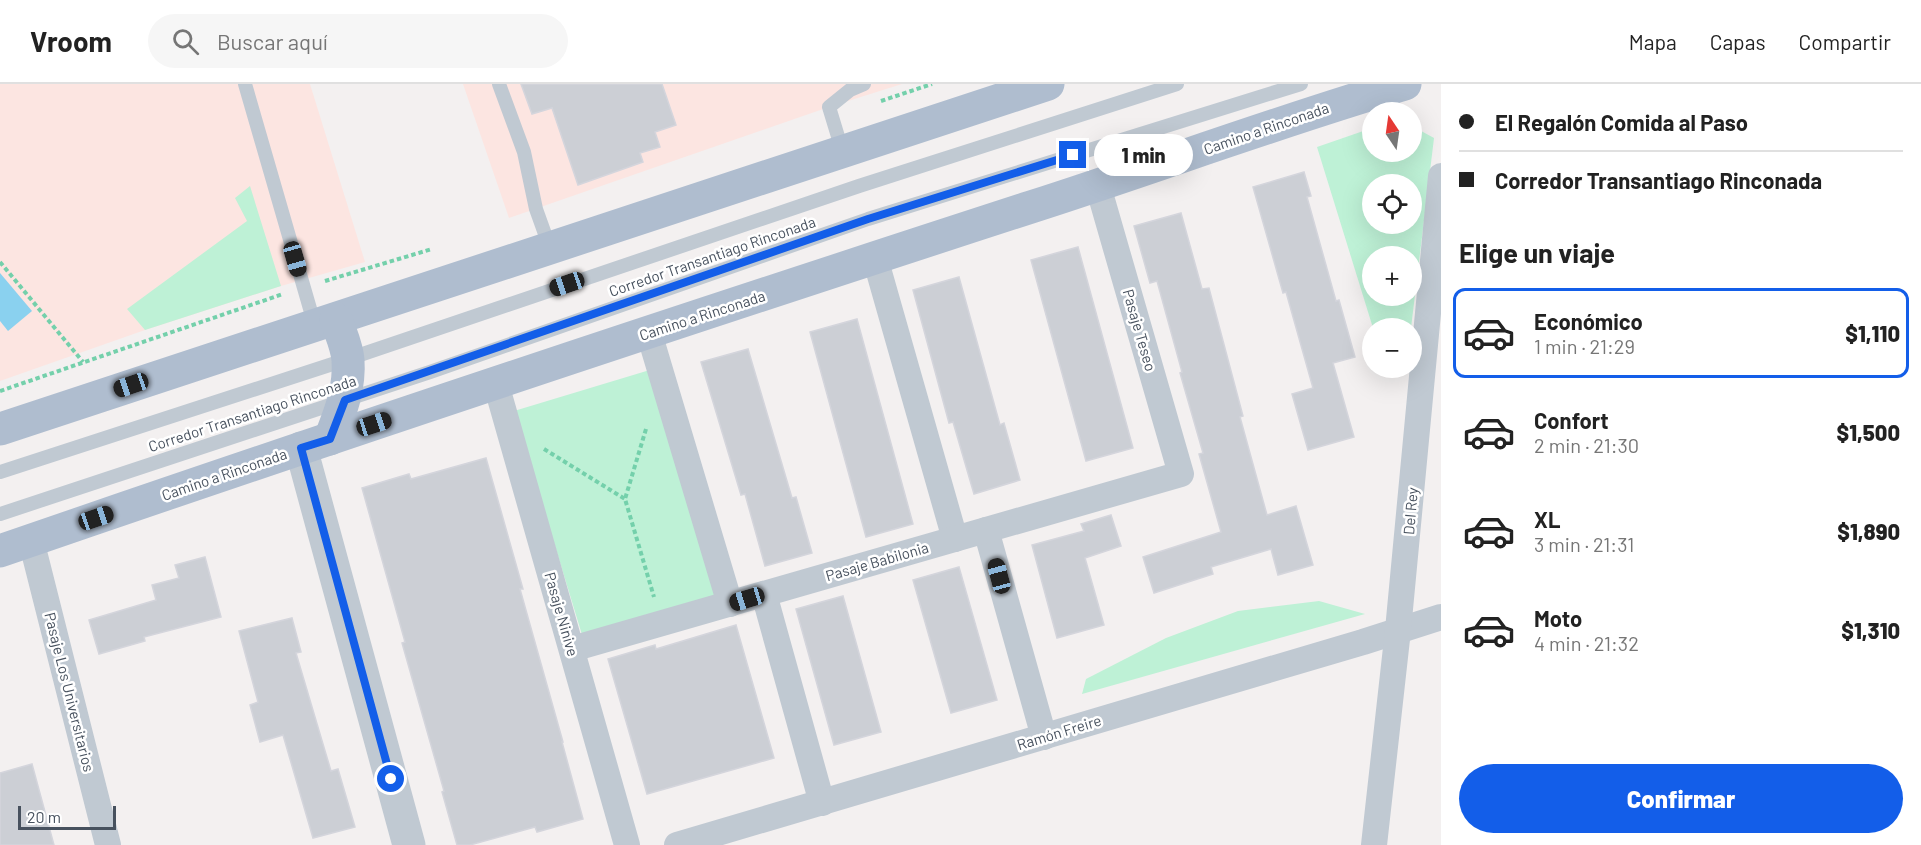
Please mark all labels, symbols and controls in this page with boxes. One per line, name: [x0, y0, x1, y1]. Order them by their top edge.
search box: [148, 14, 568, 68]
text: Vroom: [30, 24, 112, 58]
icon: search: [169, 25, 202, 58]
text: Buscar aquí: [217, 28, 328, 54]
text: Mapa: [1629, 29, 1677, 54]
text: Capas: [1710, 29, 1766, 54]
text: Compartir: [1799, 29, 1891, 54]
street label: Camino a Rinconada: [1201, 98, 1331, 158]
north arrow: [1362, 102, 1422, 162]
map controls: [1362, 102, 1422, 378]
text: El Regalón Comida al Paso: [1495, 109, 1748, 135]
callout: 1 min: [1094, 134, 1193, 176]
route end: [1059, 141, 1086, 168]
text: 1 min: [1122, 143, 1165, 167]
text: Corredor Transantiago Rinconada: [1495, 167, 1822, 193]
button: locate: [1362, 174, 1422, 234]
street label: Corredor Transantiago Rinconada: [606, 212, 818, 300]
text: Elige un viaje: [1459, 236, 1615, 268]
car: [281, 239, 309, 279]
button: +: [1362, 246, 1422, 306]
car: [547, 270, 587, 298]
street label: Camino a Rinconada: [637, 286, 767, 344]
street label: Pasaje Teseo: [1120, 287, 1160, 373]
icon: car: [1462, 306, 1516, 360]
text: Económico: [1534, 308, 1643, 334]
button: −: [1362, 318, 1422, 378]
text: $1,110: [1845, 320, 1900, 346]
text: 1 min · 21:29: [1534, 334, 1635, 358]
car: [111, 371, 151, 399]
street label: Corredor Transantiago Rinconada: [146, 371, 358, 455]
icon: car: [1462, 405, 1516, 459]
text: Confort: [1534, 407, 1609, 433]
car: [354, 410, 394, 438]
text: $1,500: [1837, 419, 1900, 445]
text: 2 min · 21:30: [1534, 433, 1639, 457]
street label: Camino a Rinconada: [159, 444, 289, 504]
street label: Del Rey: [1399, 486, 1421, 535]
car: [76, 504, 116, 532]
icon: car: [1462, 504, 1516, 558]
text: XL: [1534, 506, 1560, 532]
text: $1,890: [1837, 518, 1900, 544]
text: 3 min · 21:31: [1534, 532, 1634, 556]
street label: Pasaje Babilonia: [823, 538, 931, 584]
car: [986, 556, 1012, 596]
street label: Pasaje Ninive: [541, 570, 583, 658]
car: [727, 585, 767, 613]
icon: car: [1462, 603, 1516, 657]
text: Moto: [1534, 605, 1582, 631]
street label: Pasaje Los Universitarios: [41, 610, 99, 774]
text: $1,310: [1841, 617, 1900, 643]
text: 4 min · 21:32: [1534, 631, 1639, 655]
street label: Ramón Freire: [1015, 711, 1103, 753]
button: Confirmar: [1459, 764, 1903, 833]
route start: [377, 765, 404, 792]
scale bar: [18, 803, 116, 830]
text: 20 m: [27, 807, 61, 826]

